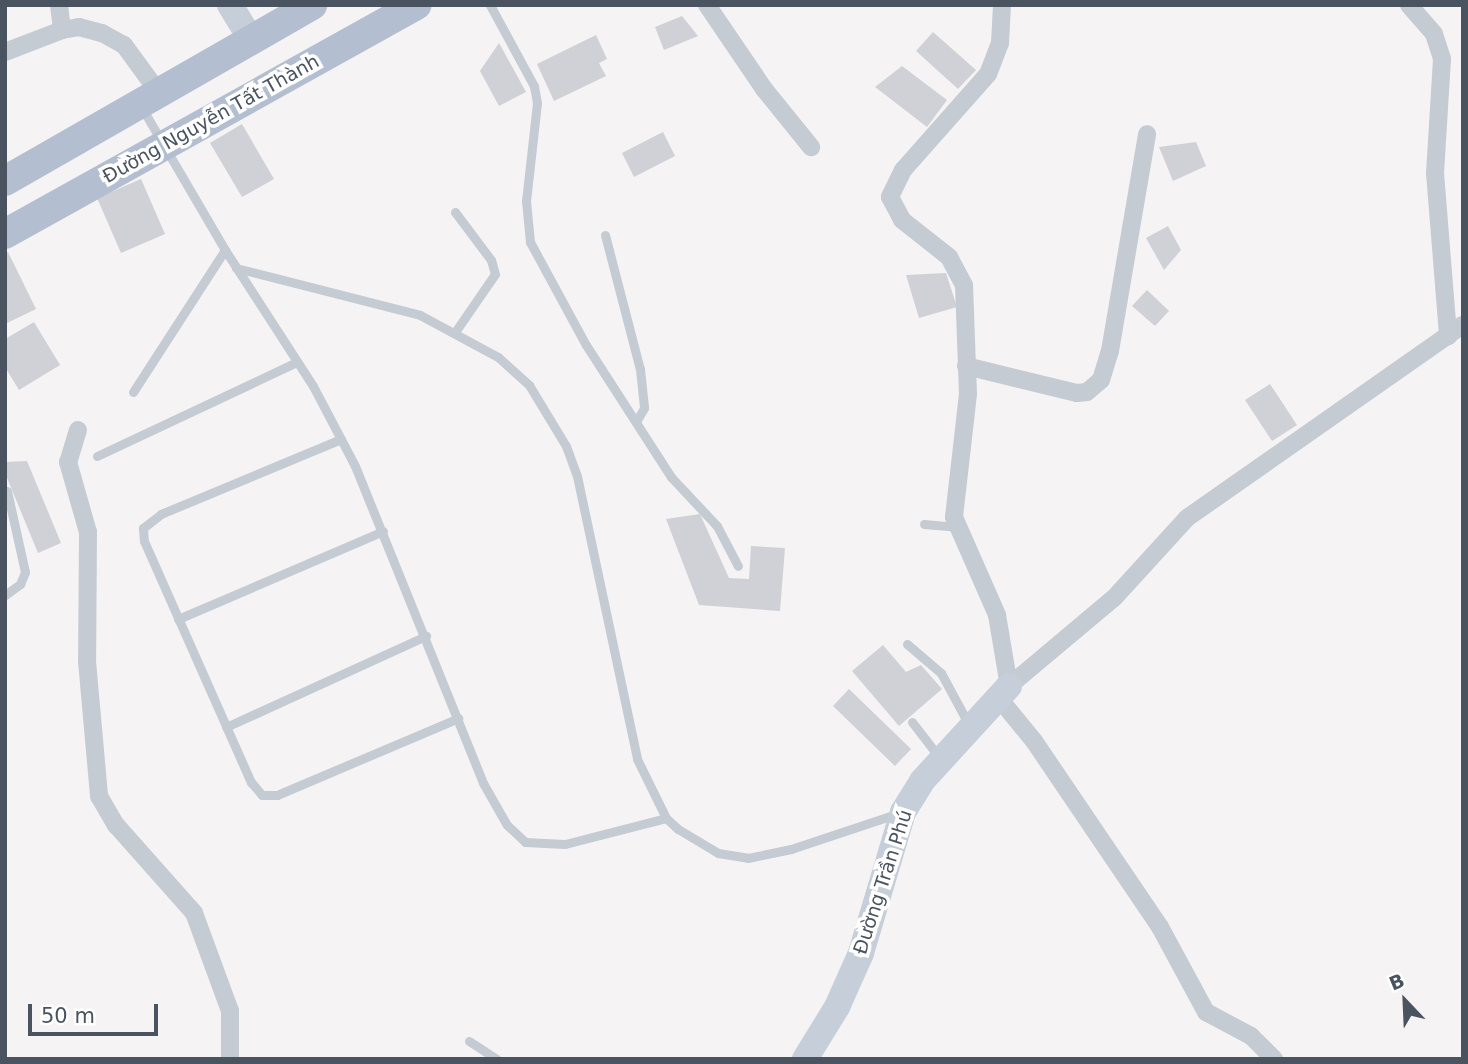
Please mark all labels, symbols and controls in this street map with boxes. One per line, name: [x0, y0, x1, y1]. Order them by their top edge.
street label: Đường Nguyễn Tất Thành: [99, 50, 323, 188]
street label: Đường Trần Phú: [849, 807, 917, 957]
north arrow: [1370, 966, 1440, 1036]
text: B: [1386, 969, 1408, 995]
scale bar: [32, 990, 161, 1034]
text: 50 m: [41, 1004, 95, 1028]

